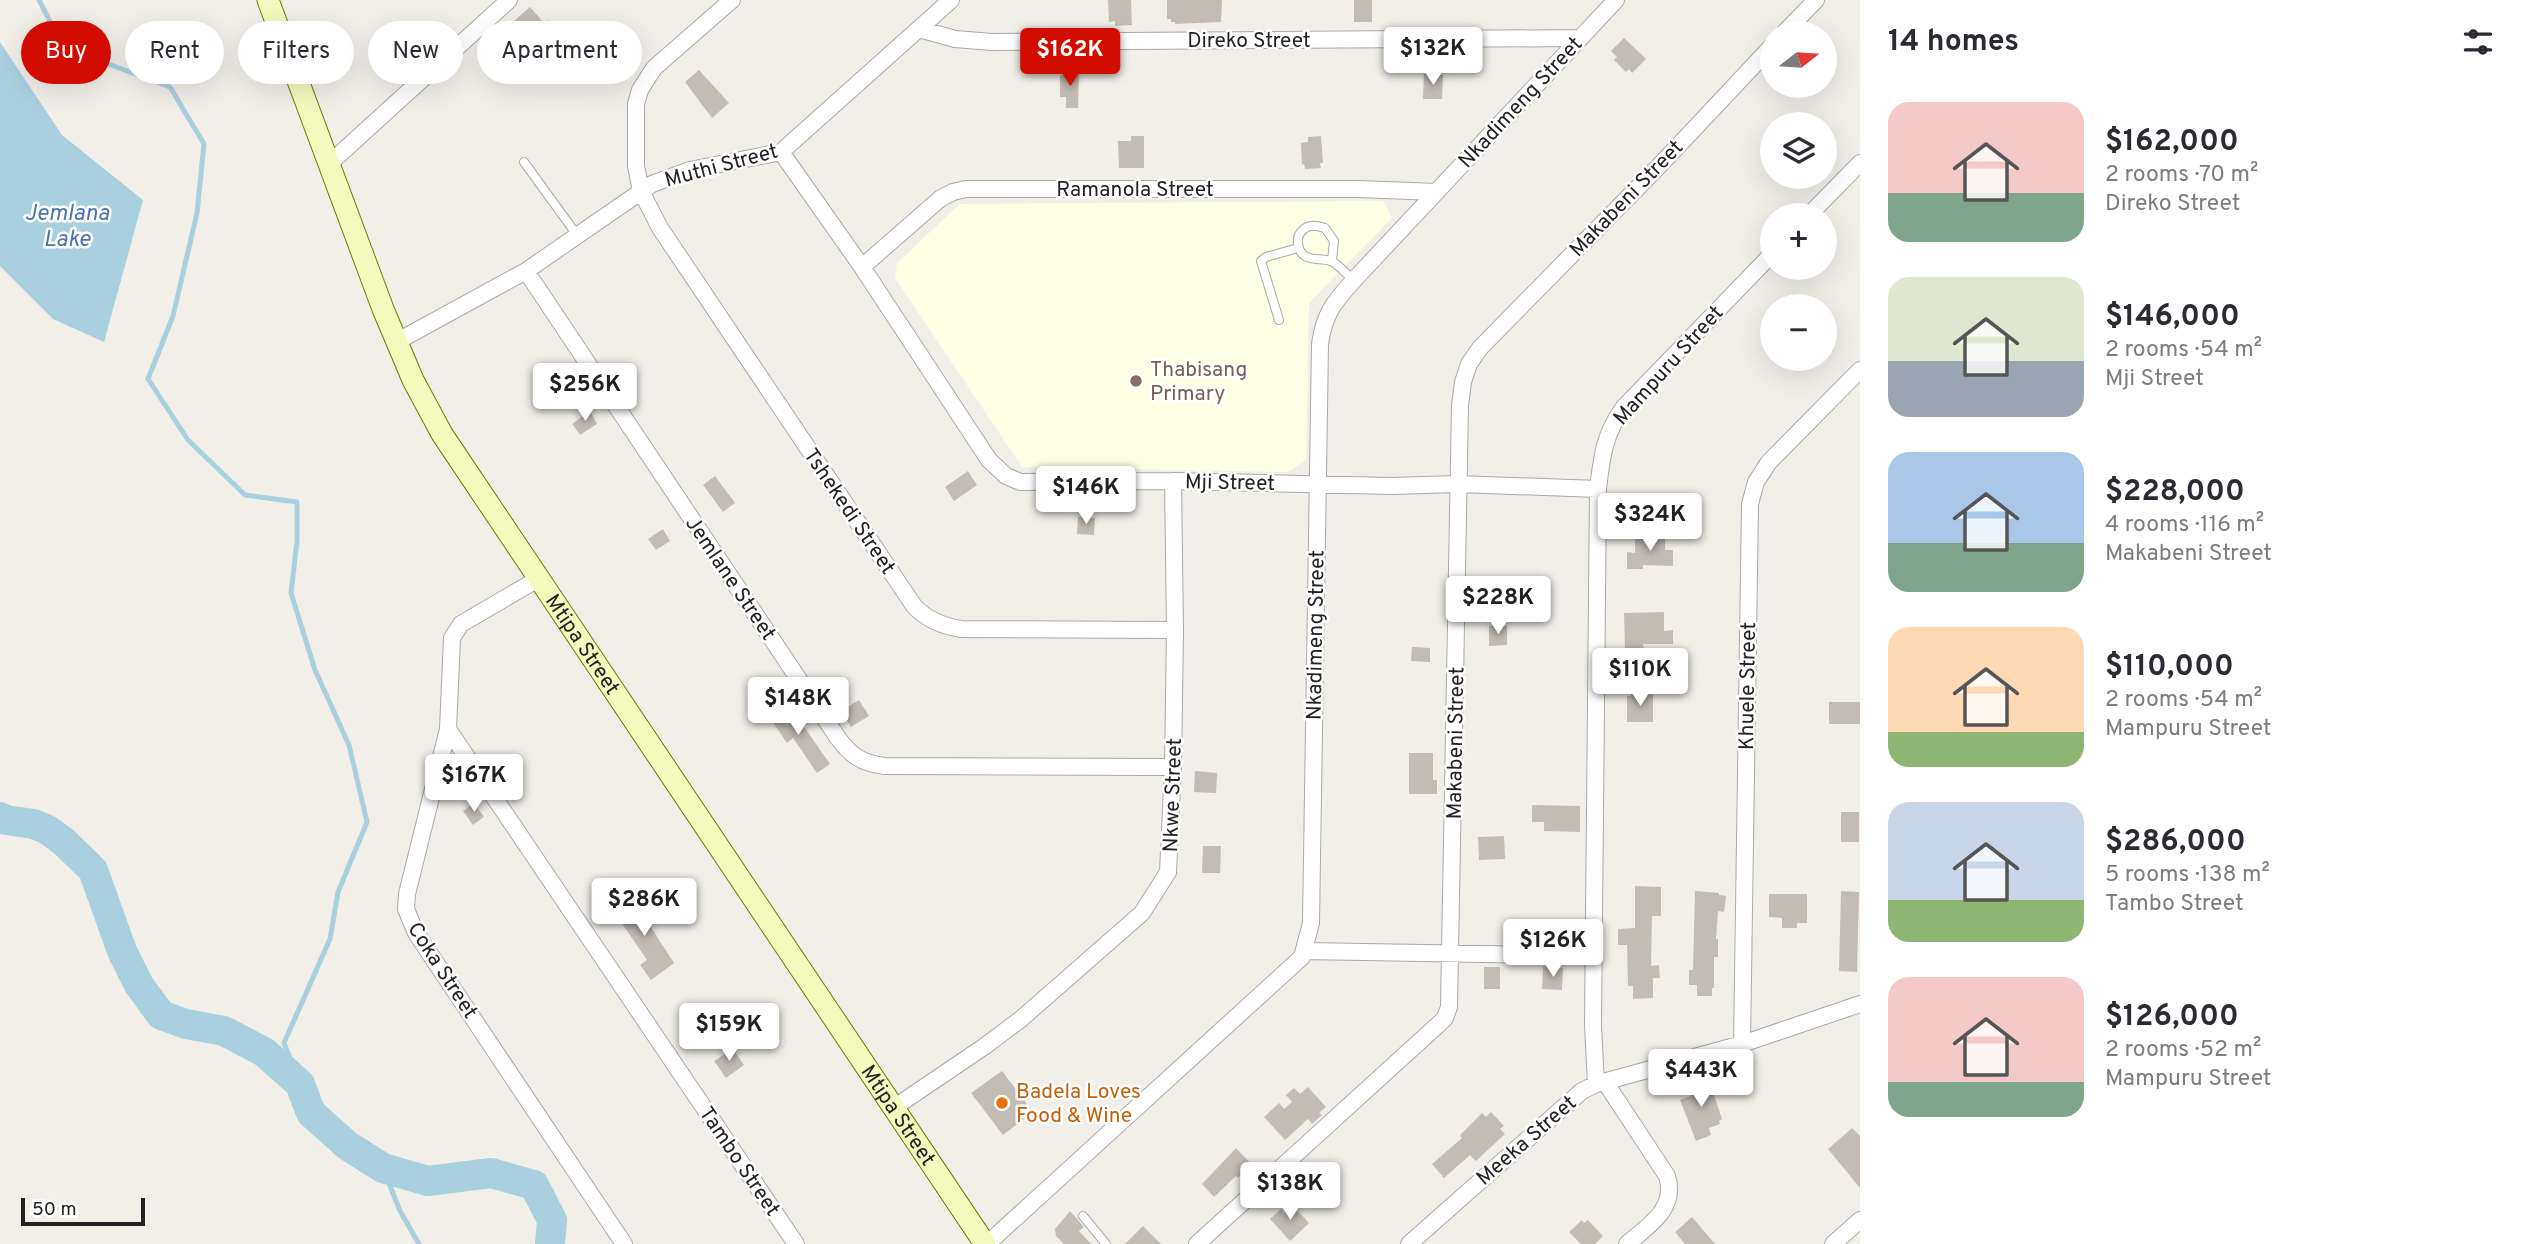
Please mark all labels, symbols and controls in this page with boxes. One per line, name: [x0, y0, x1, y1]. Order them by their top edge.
chip: Buy: [21, 21, 111, 84]
chip: Rent: [125, 21, 224, 84]
chip: Filters: [238, 21, 354, 84]
chip: New: [368, 21, 463, 84]
chip: Apartment: [477, 21, 642, 84]
north arrow: [1760, 21, 1838, 98]
map controls: [1760, 21, 1837, 371]
icon: filters: [2459, 23, 2497, 61]
text: 14 homes: [1888, 24, 2019, 61]
pin: $162K: [1021, 28, 1119, 88]
street label: Direko Street: [1187, 28, 1311, 55]
pin: $132K: [1384, 28, 1482, 87]
street label: Nkadimeng Street: [1453, 32, 1589, 175]
text: $132K: [1400, 35, 1466, 64]
text: $162K: [1036, 36, 1104, 65]
button: layers: [1760, 112, 1837, 189]
text: $162,000: [2105, 124, 2239, 161]
icon: home: [1944, 130, 2028, 214]
street label: Makabeni Street: [1564, 135, 1690, 263]
street label: Muthi Street: [662, 138, 781, 195]
text: 2 rooms · 70 m²: [2105, 161, 2258, 190]
street label: Ramanola Street: [1056, 177, 1214, 204]
text: Direko Street: [2105, 190, 2240, 219]
water label: Jemlana Lake: [25, 200, 110, 255]
button: +: [1760, 203, 1837, 280]
button: −: [1760, 294, 1837, 371]
text: $146,000: [2105, 299, 2240, 336]
street label: Mampuru Street: [1608, 300, 1730, 432]
icon: home: [1944, 305, 2028, 389]
text: 2 rooms · 54 m²: [2105, 336, 2262, 365]
place label: Thabisang Primary: [1150, 357, 1247, 408]
pin: $256K: [536, 364, 634, 423]
text: Mji Street: [2105, 365, 2204, 394]
text: $256K: [549, 371, 621, 400]
marker: Thabisang Primary: [1128, 373, 1144, 389]
street label: Tshekedi Street: [797, 444, 901, 580]
pin: $146K: [1037, 466, 1135, 526]
street label: Mji Street: [1185, 469, 1275, 498]
text: $146K: [1052, 474, 1120, 503]
text: $228,000: [2105, 474, 2245, 511]
icon: home: [1944, 480, 2028, 564]
pin: $324K: [1601, 494, 1699, 553]
text: $324K: [1614, 501, 1686, 530]
text: 4 rooms · 116 m²: [2105, 511, 2264, 540]
street label: Jemlane Street: [678, 512, 781, 646]
text: Makabeni Street: [2105, 540, 2272, 569]
street label: Nkadimeng Street: [1302, 550, 1331, 720]
pin: $228K: [1449, 576, 1547, 636]
text: $228K: [1462, 584, 1534, 613]
street label: Mtipa Street: [538, 589, 625, 701]
street label: Khuele Street: [1734, 622, 1763, 750]
pin: $110K: [1591, 648, 1689, 708]
text: $110,000: [2105, 649, 2234, 686]
icon: home: [1944, 655, 2028, 739]
text: $110K: [1608, 656, 1672, 685]
street label: Makabeni Street: [1442, 667, 1471, 820]
pin: $148K: [749, 678, 847, 737]
text: $148K: [764, 685, 832, 714]
text: 2 rooms · 54 m²: [2105, 686, 2262, 715]
text: Mampuru Street: [2105, 715, 2271, 744]
street label: Nkwe Street: [1158, 737, 1189, 853]
pin: $167K: [425, 754, 523, 814]
text: $167K: [441, 762, 507, 791]
text: $286,000: [2105, 824, 2246, 861]
icon: home: [1944, 830, 2028, 914]
text: 5 rooms · 138 m²: [2105, 861, 2270, 890]
pin: $286K: [595, 878, 693, 938]
text: $286K: [608, 886, 680, 915]
text: Tambo Street: [2105, 890, 2244, 919]
street label: Coka Street: [401, 917, 483, 1024]
pin: $126K: [1504, 920, 1602, 979]
text: $126K: [1519, 927, 1587, 956]
text: $126,000: [2105, 999, 2239, 1036]
pin: $159K: [680, 1004, 778, 1063]
icon: home: [1944, 1005, 2028, 1089]
text: $159K: [695, 1011, 763, 1040]
text: 2 rooms · 52 m²: [2105, 1036, 2261, 1065]
pin: $443K: [1652, 1050, 1750, 1109]
text: $443K: [1664, 1057, 1738, 1086]
street label: Mtipa Street: [854, 1060, 941, 1171]
text: Mampuru Street: [2105, 1065, 2271, 1094]
place label: Badela Loves Food & Wine: [1016, 1079, 1141, 1130]
street label: Meeka Street: [1471, 1090, 1583, 1192]
marker: Badela Loves Food & Wine: [994, 1095, 1010, 1111]
street label: Tambo Street: [692, 1102, 785, 1222]
pin: $138K: [1241, 1162, 1339, 1222]
text: $138K: [1256, 1170, 1324, 1199]
scale bar: [21, 1195, 145, 1227]
text: 50 m: [32, 1198, 77, 1222]

